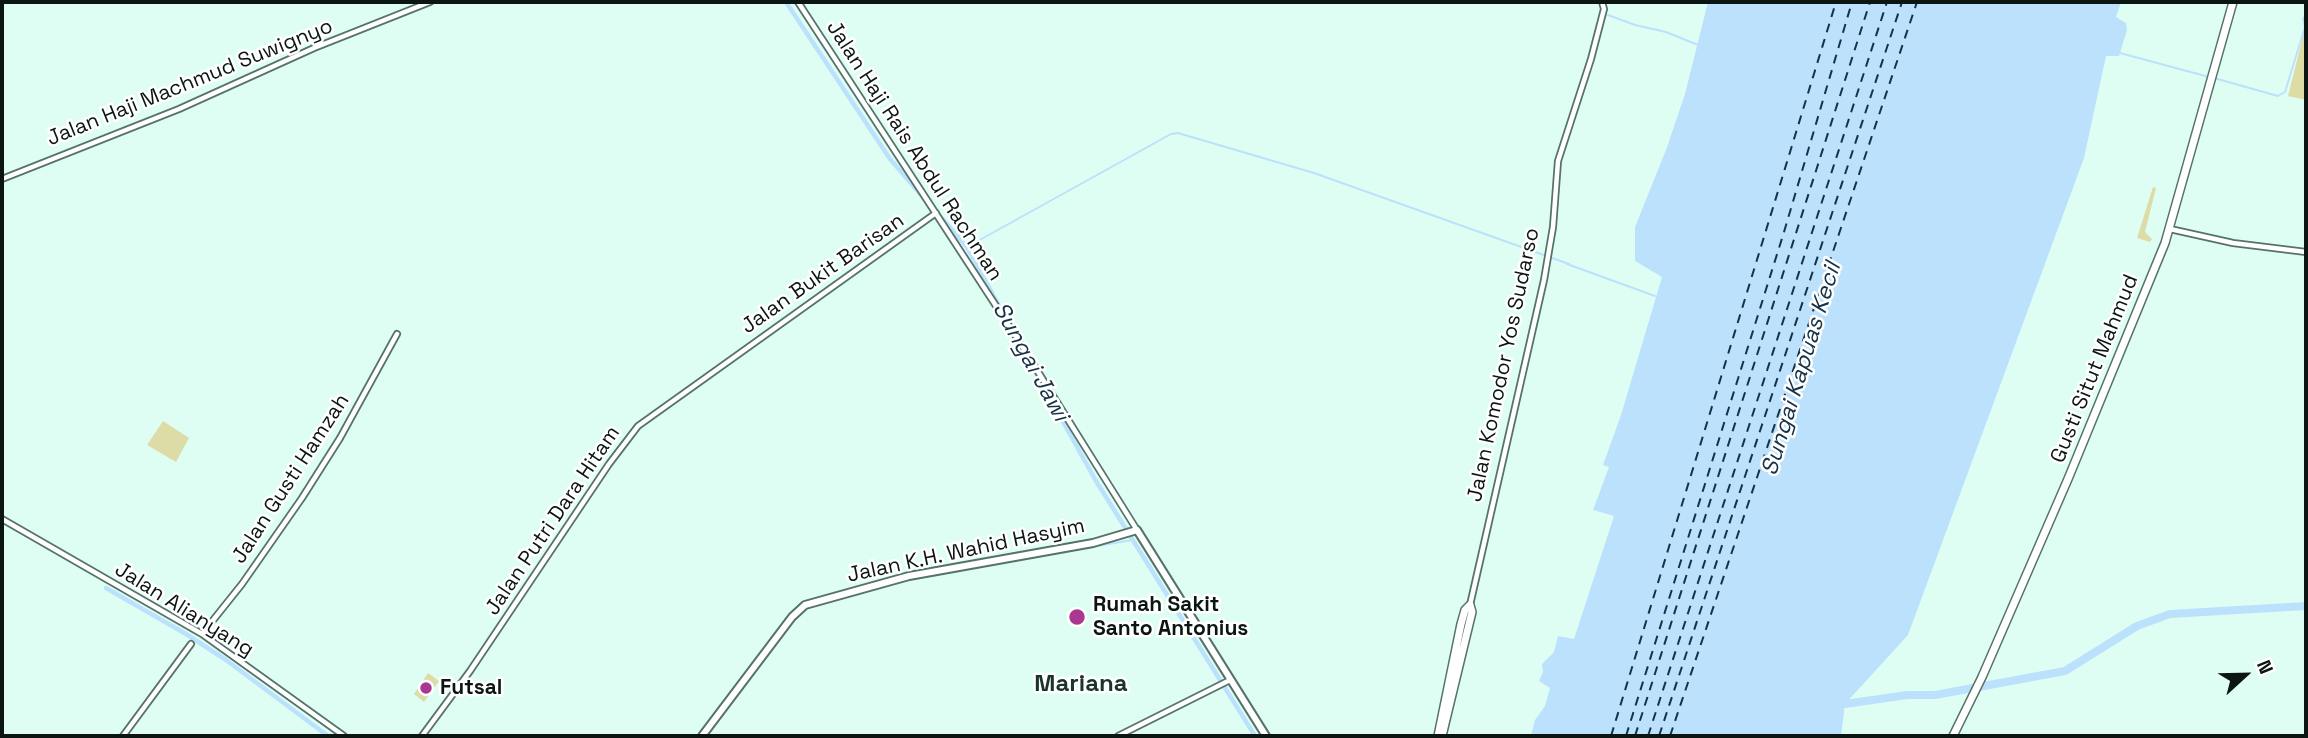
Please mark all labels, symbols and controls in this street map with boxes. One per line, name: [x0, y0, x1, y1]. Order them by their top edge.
street label: Jalan Haji Machmud Suwignyo: [43, 14, 337, 152]
street label: Jalan Haji Rais Abdul Rachman: [820, 16, 1008, 286]
street label: Jalan Bukit Barisan: [737, 208, 909, 340]
street label: Jalan Komodor Yos Sudarso: [1463, 226, 1545, 504]
water label: Sungai Kapuas Kecil: [1756, 259, 1848, 479]
street label: Gusti Situt Mahmud: [2046, 271, 2144, 467]
water label: Sungai Jawi: [986, 298, 1074, 426]
street label: Jalan Gusti Hamzah: [227, 390, 355, 568]
street label: Jalan Putri Dara Hitam: [480, 422, 626, 620]
street label: Jalan K.H. Wahid Hasyim: [845, 513, 1087, 589]
street label: Jalan Alianyang: [110, 557, 258, 663]
place label: Rumah Sakit Santo Antonius: [1093, 592, 1248, 642]
marker: Rumah Sakit Santo Antonius: [1067, 607, 1087, 627]
north arrow: [2210, 640, 2280, 710]
text: N: [2251, 656, 2279, 678]
district label: Mariana: [1034, 670, 1128, 698]
place label: Futsal: [440, 675, 502, 701]
marker: Futsal: [418, 680, 434, 696]

